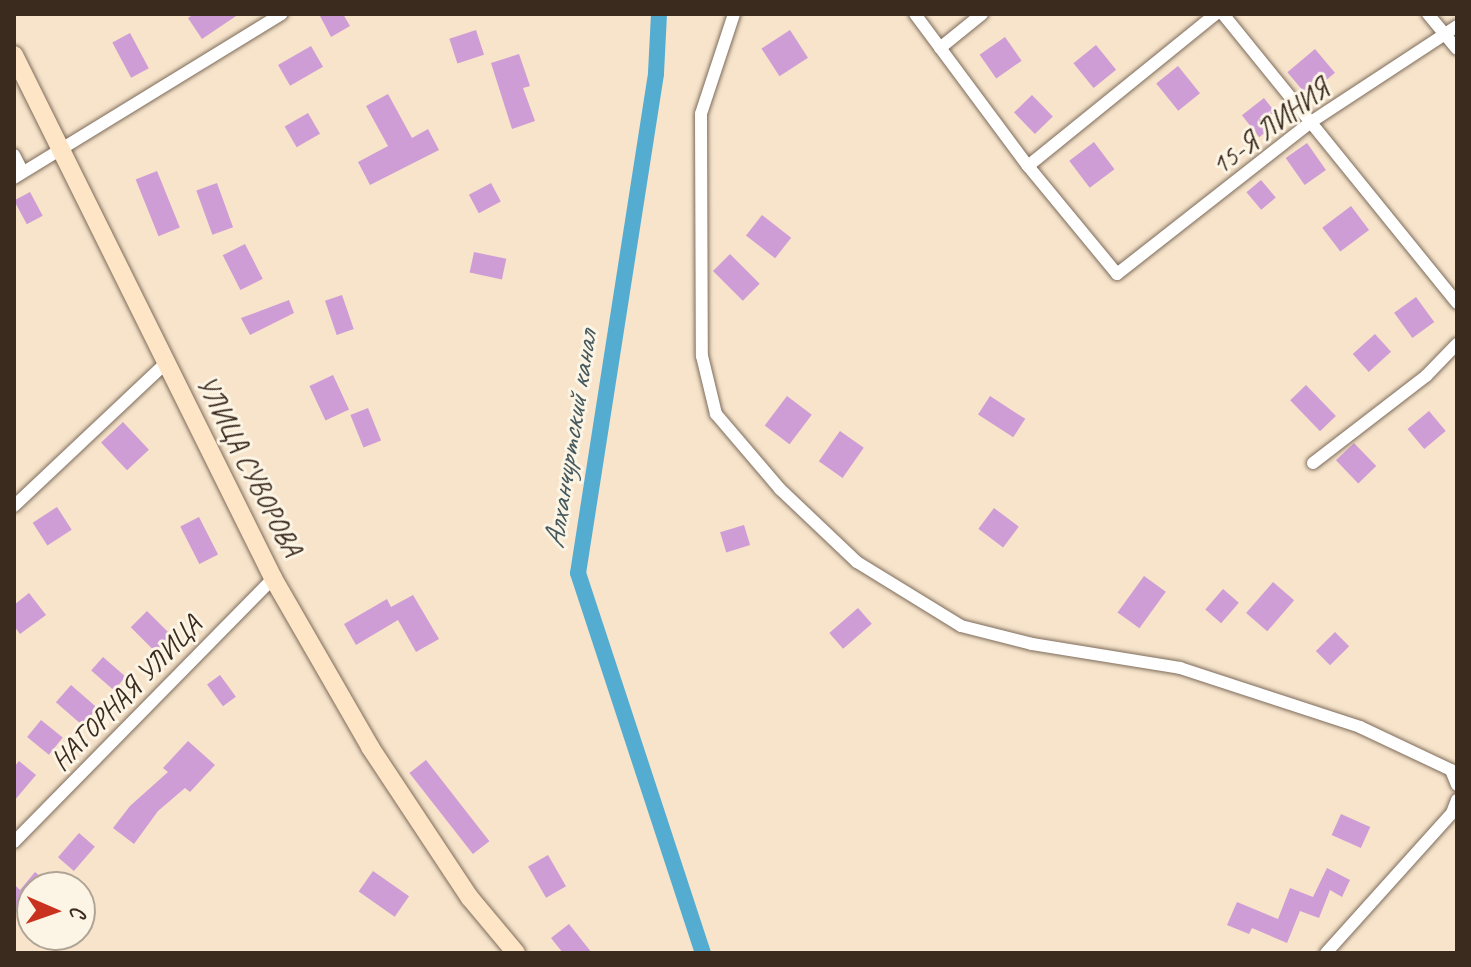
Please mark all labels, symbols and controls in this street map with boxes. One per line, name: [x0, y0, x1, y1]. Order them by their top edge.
street label: 15-Я ЛИНИЯ: [1204, 72, 1336, 182]
water label: Алханчуртский канал: [535, 329, 605, 551]
street label: УЛИЦА СУВОРОВА: [189, 370, 309, 562]
street label: НАГОРНАЯ УЛИЦА: [43, 608, 209, 778]
north arrow: [16, 871, 96, 951]
text: С: [64, 906, 92, 918]

